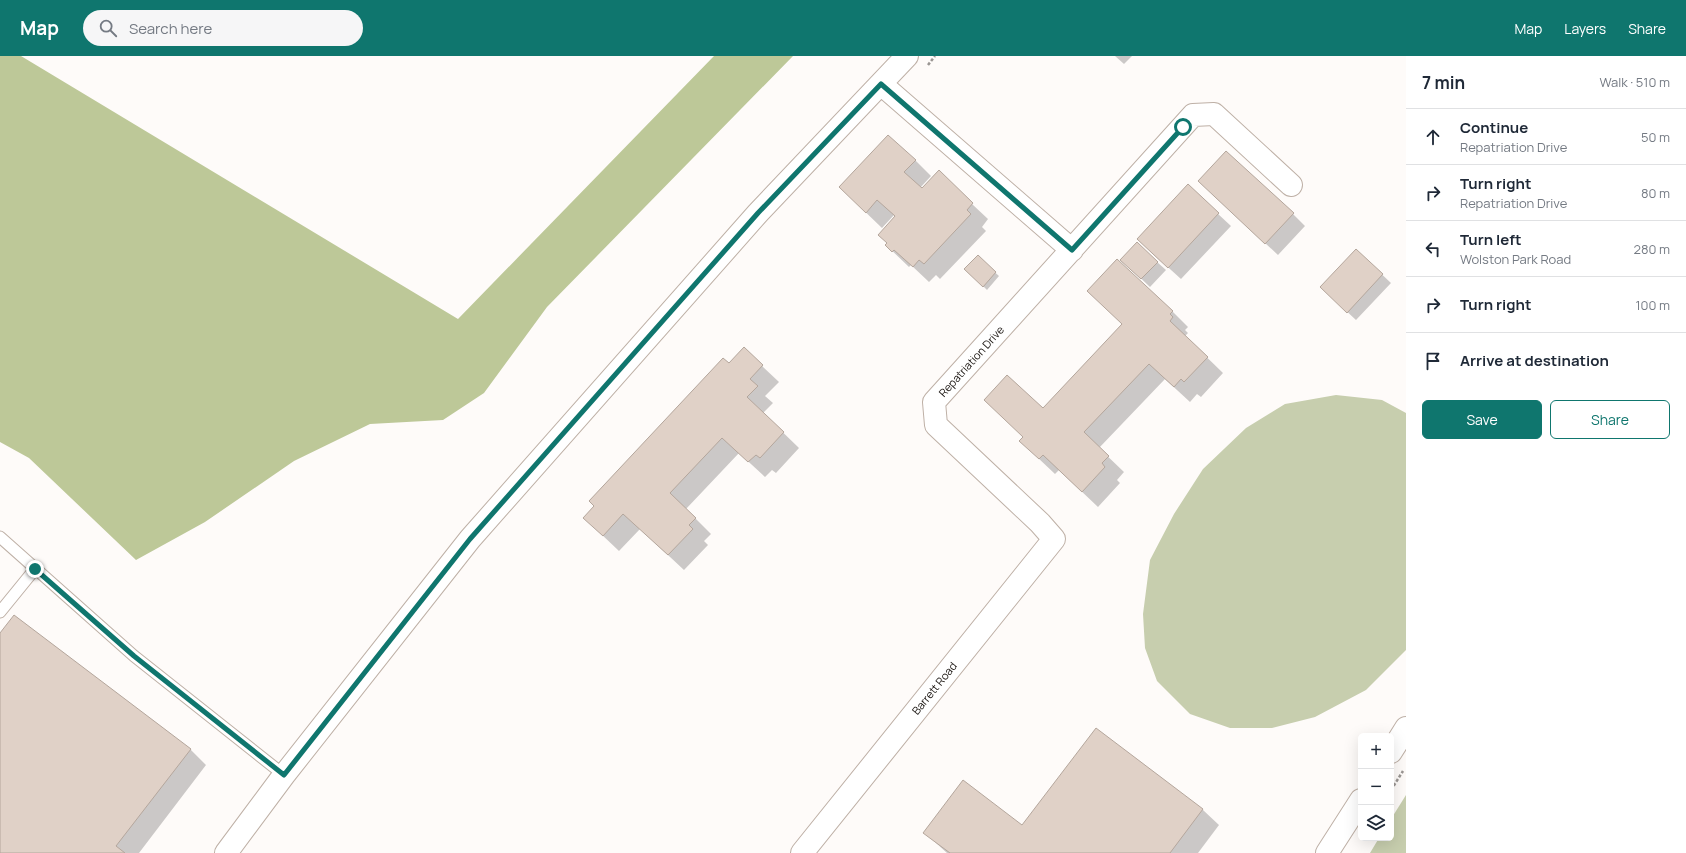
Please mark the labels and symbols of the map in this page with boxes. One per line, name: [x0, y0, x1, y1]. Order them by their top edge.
route start: [1174, 118, 1192, 136]
street label: Repatriation Drive: [935, 322, 1007, 400]
route end: [26, 560, 44, 578]
street label: Barrett Road: [908, 659, 960, 717]

